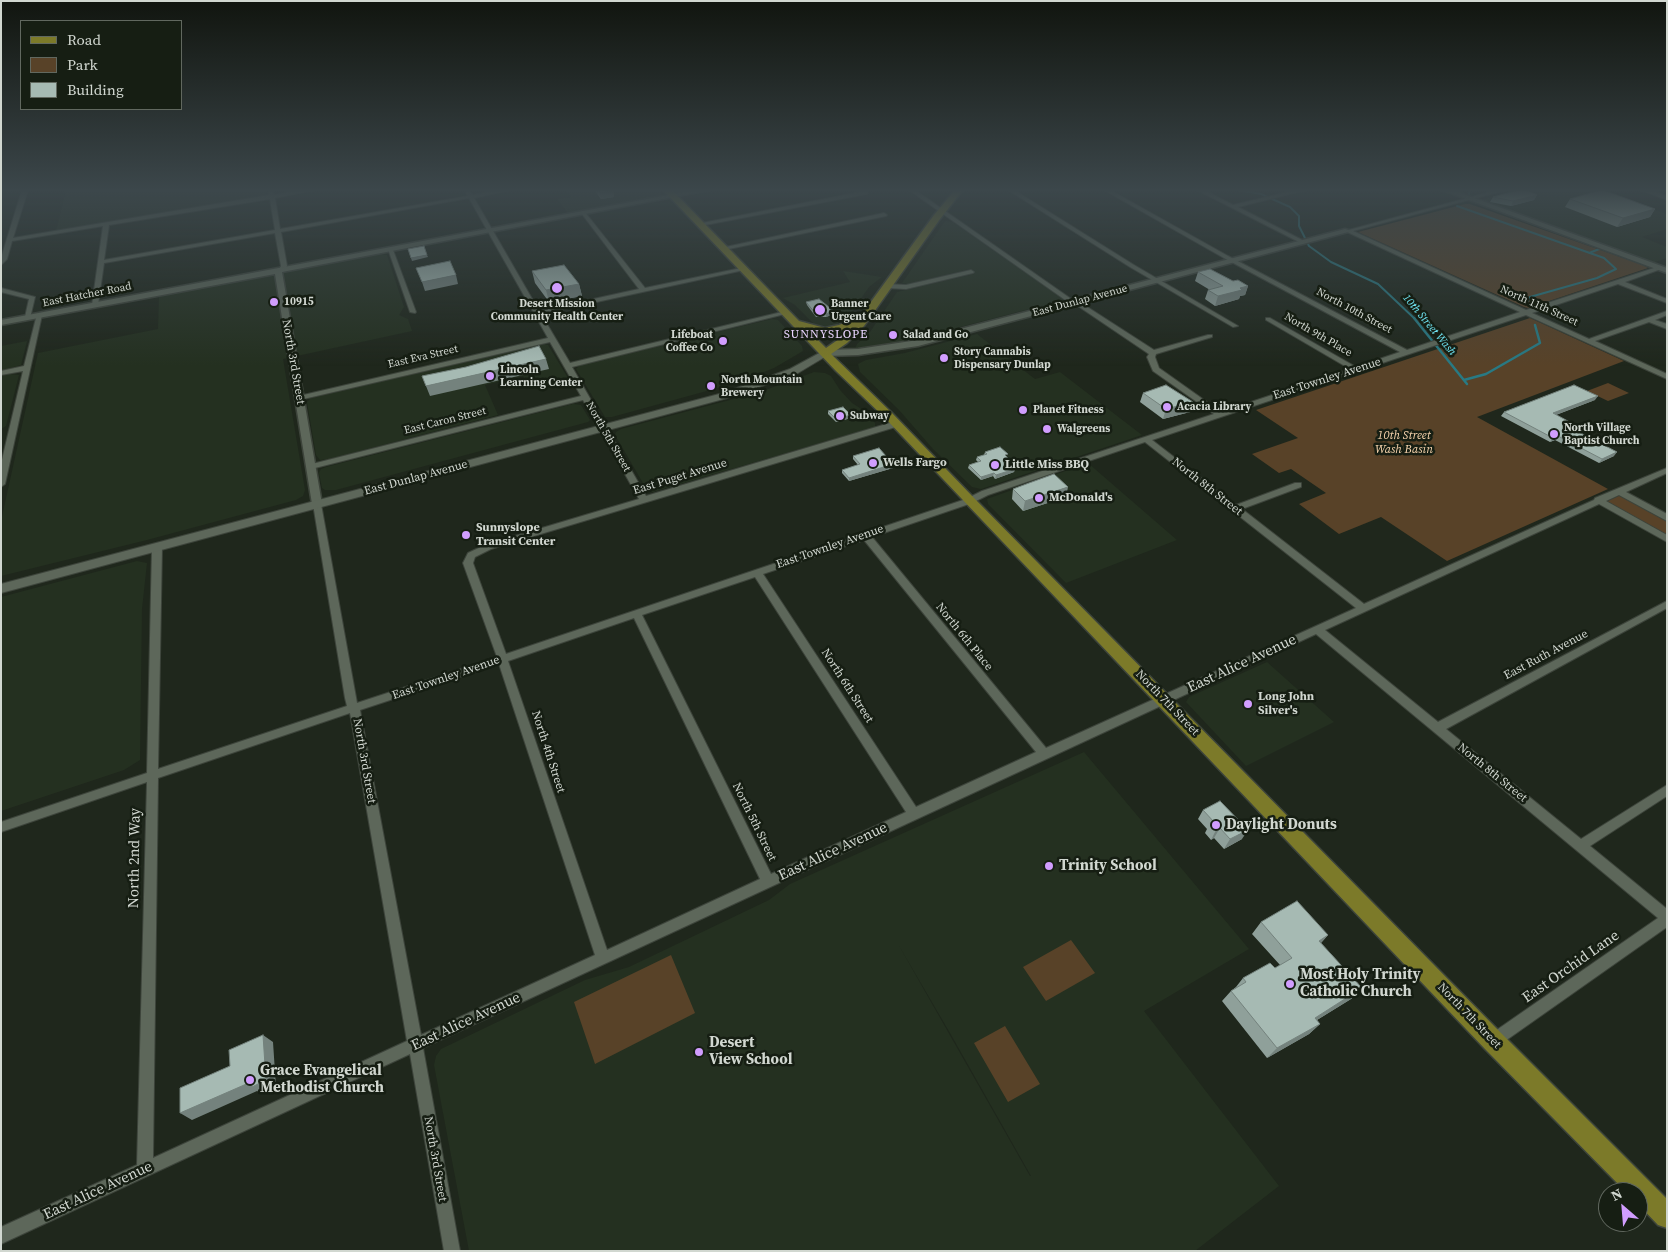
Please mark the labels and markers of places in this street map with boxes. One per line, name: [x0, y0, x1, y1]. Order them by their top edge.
marker: Desert Mission Community Health Center: [550, 281, 564, 295]
place label: 10915: [284, 295, 314, 309]
marker: 10915: [268, 296, 280, 308]
place label: Desert Mission Community Health Center: [491, 297, 623, 323]
place label: Banner Urgent Care: [831, 297, 891, 323]
marker: Banner Urgent Care: [813, 303, 827, 317]
place label: Lifeboat Coffee Co: [666, 328, 713, 354]
place label: Salad and Go: [903, 328, 968, 342]
marker: Salad and Go: [887, 329, 899, 341]
marker: Lifeboat Coffee Co: [717, 335, 729, 347]
place label: Story Cannabis Dispensary Dunlap: [954, 345, 1051, 371]
marker: Story Cannabis Dispensary Dunlap: [938, 352, 950, 364]
place label: Lincoln Learning Center: [500, 363, 582, 389]
marker: Lincoln Learning Center: [484, 370, 496, 382]
place label: North Mountain Brewery: [721, 373, 802, 399]
marker: North Mountain Brewery: [705, 380, 717, 392]
place label: Acacia Library: [1177, 400, 1251, 414]
marker: Acacia Library: [1161, 401, 1173, 413]
place label: Planet Fitness: [1033, 403, 1104, 417]
marker: Planet Fitness: [1017, 404, 1029, 416]
place label: Subway: [850, 409, 889, 423]
marker: Subway: [834, 410, 846, 422]
place label: North Village Baptist Church: [1564, 421, 1640, 447]
place label: Walgreens: [1057, 422, 1110, 436]
marker: Walgreens: [1041, 423, 1053, 435]
marker: North Village Baptist Church: [1548, 428, 1560, 440]
place label: Wells Fargo: [883, 456, 947, 470]
marker: Wells Fargo: [867, 457, 879, 469]
place label: Little Miss BBQ: [1005, 458, 1089, 472]
marker: Little Miss BBQ: [989, 459, 1001, 471]
place label: McDonald's: [1049, 491, 1113, 505]
marker: McDonald's: [1033, 492, 1045, 504]
place label: Sunnyslope Transit Center: [476, 521, 555, 549]
marker: Sunnyslope Transit Center: [460, 529, 472, 541]
place label: Long John Silver's: [1258, 690, 1314, 718]
marker: Long John Silver's: [1242, 698, 1254, 710]
place label: Daylight Donuts: [1226, 816, 1337, 834]
marker: Daylight Donuts: [1210, 819, 1222, 831]
place label: Trinity School: [1059, 857, 1157, 875]
marker: Trinity School: [1043, 860, 1055, 872]
place label: Most Holy Trinity Catholic Church: [1300, 966, 1420, 1001]
marker: Most Holy Trinity Catholic Church: [1284, 978, 1296, 990]
place label: Desert View School: [709, 1034, 792, 1069]
marker: Desert View School: [693, 1046, 705, 1058]
place label: Grace Evangelical Methodist Church: [260, 1062, 384, 1097]
marker: Grace Evangelical Methodist Church: [244, 1074, 256, 1086]

